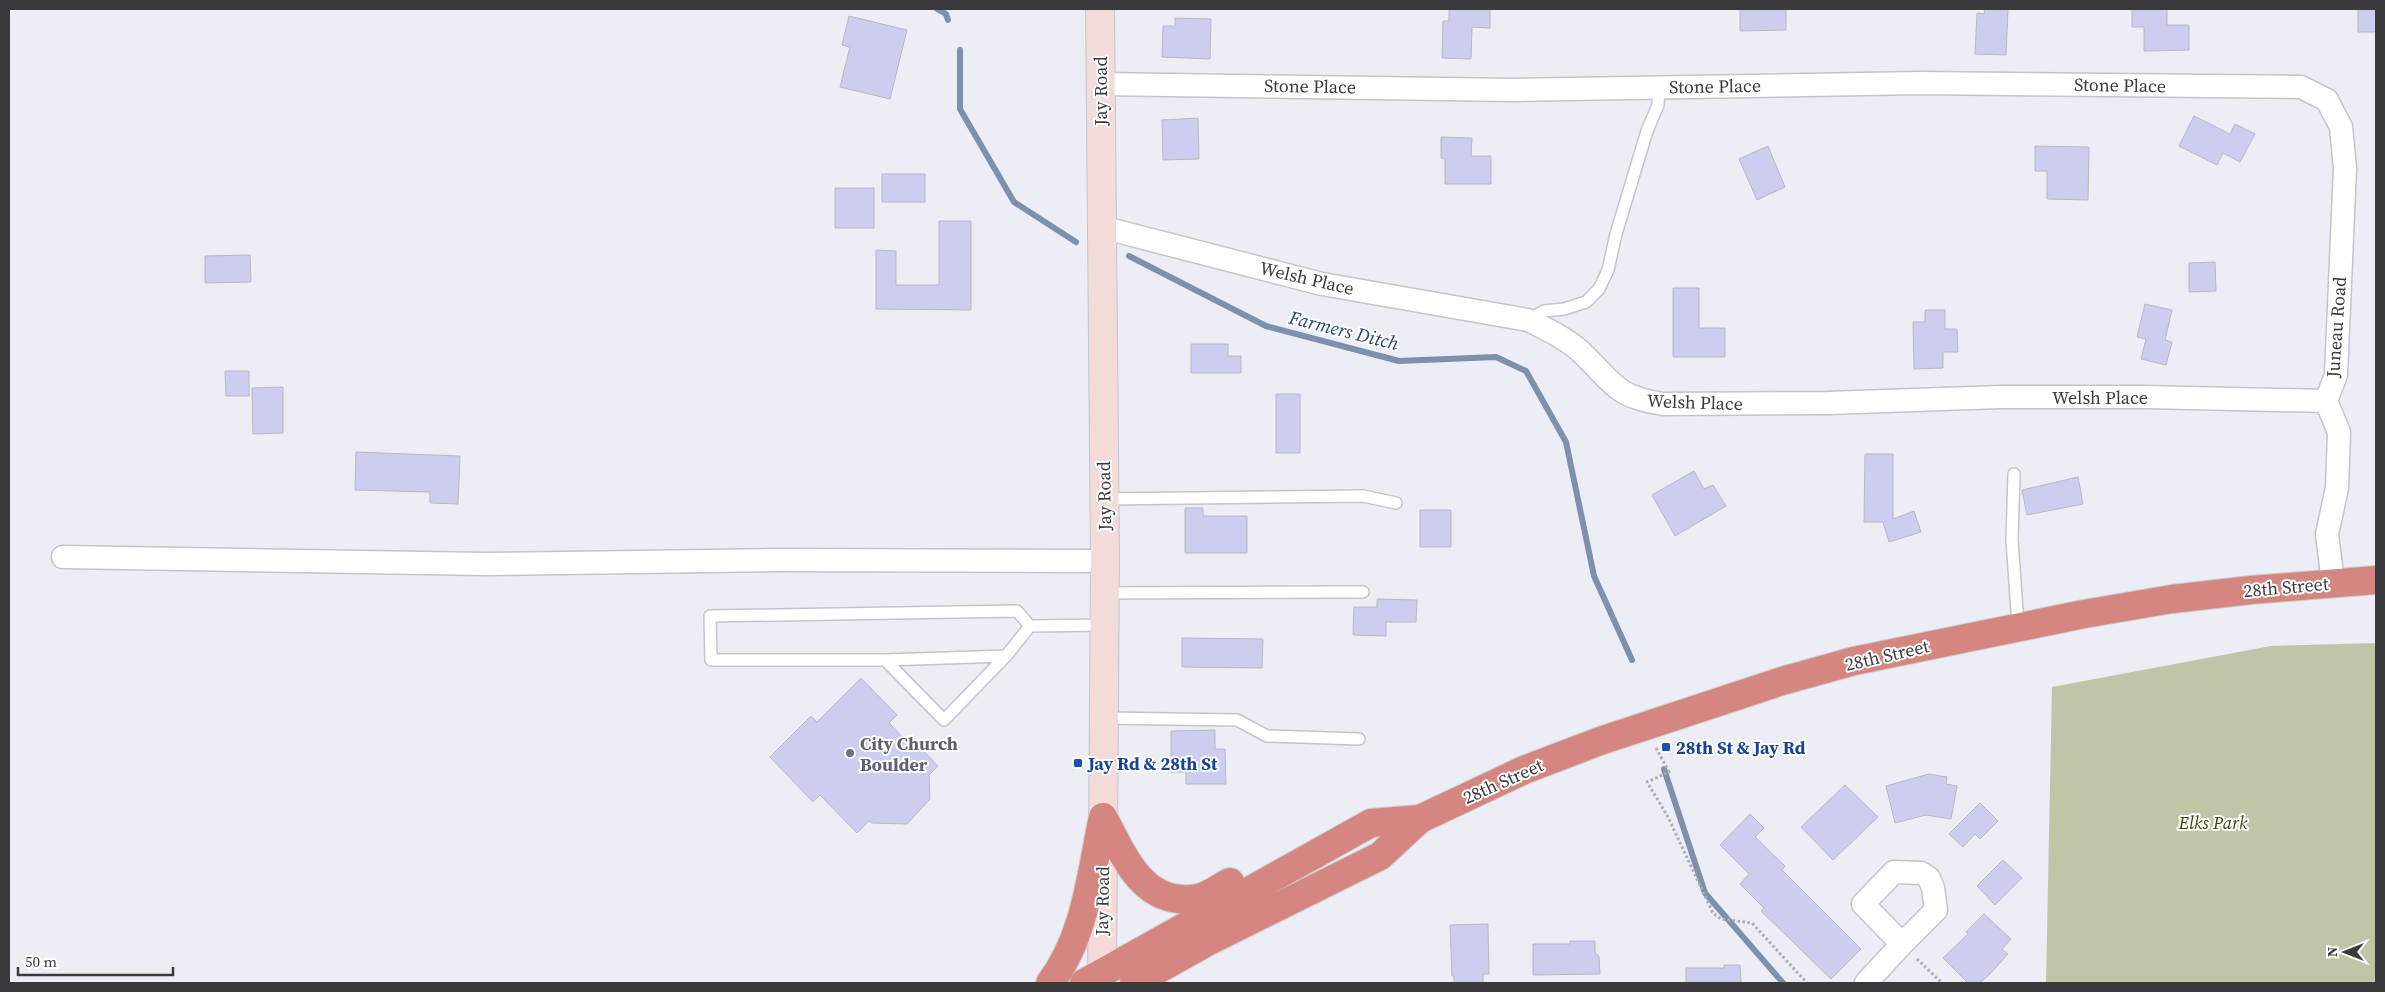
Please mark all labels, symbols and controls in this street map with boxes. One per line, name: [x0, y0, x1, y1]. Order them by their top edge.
street label: Jay Road: [1088, 56, 1113, 127]
street label: Stone Place: [2074, 72, 2166, 98]
street label: Stone Place: [1264, 73, 1356, 99]
street label: Stone Place: [1669, 73, 1761, 99]
street label: Welsh Place: [1257, 255, 1357, 301]
street label: Juneau Road: [2320, 276, 2352, 379]
water label: Farmers Ditch: [1286, 304, 1402, 356]
street label: Welsh Place: [2052, 385, 2148, 410]
street label: Welsh Place: [1647, 388, 1743, 416]
street label: Jay Road: [1091, 461, 1117, 532]
street label: 28th Street: [2242, 571, 2330, 603]
street label: 28th Street: [1843, 633, 1932, 677]
place label: City Church Boulder: [860, 731, 958, 777]
place label: 28th St & Jay Rd: [1676, 735, 1806, 760]
marker: 28th St & Jay Rd: [1660, 741, 1672, 753]
marker: City Church Boulder: [844, 747, 856, 759]
place label: Jay Rd & 28th St: [1087, 751, 1218, 776]
street label: 28th Street: [1459, 752, 1547, 810]
marker: Jay Rd & 28th St: [1072, 757, 1084, 769]
park label: Elks Park: [2178, 810, 2248, 835]
street label: Jay Road: [1089, 866, 1115, 937]
north arrow: [2320, 927, 2370, 977]
scale bar: [18, 944, 172, 976]
text: N: [2322, 947, 2342, 957]
text: 50 m: [25, 951, 57, 972]

